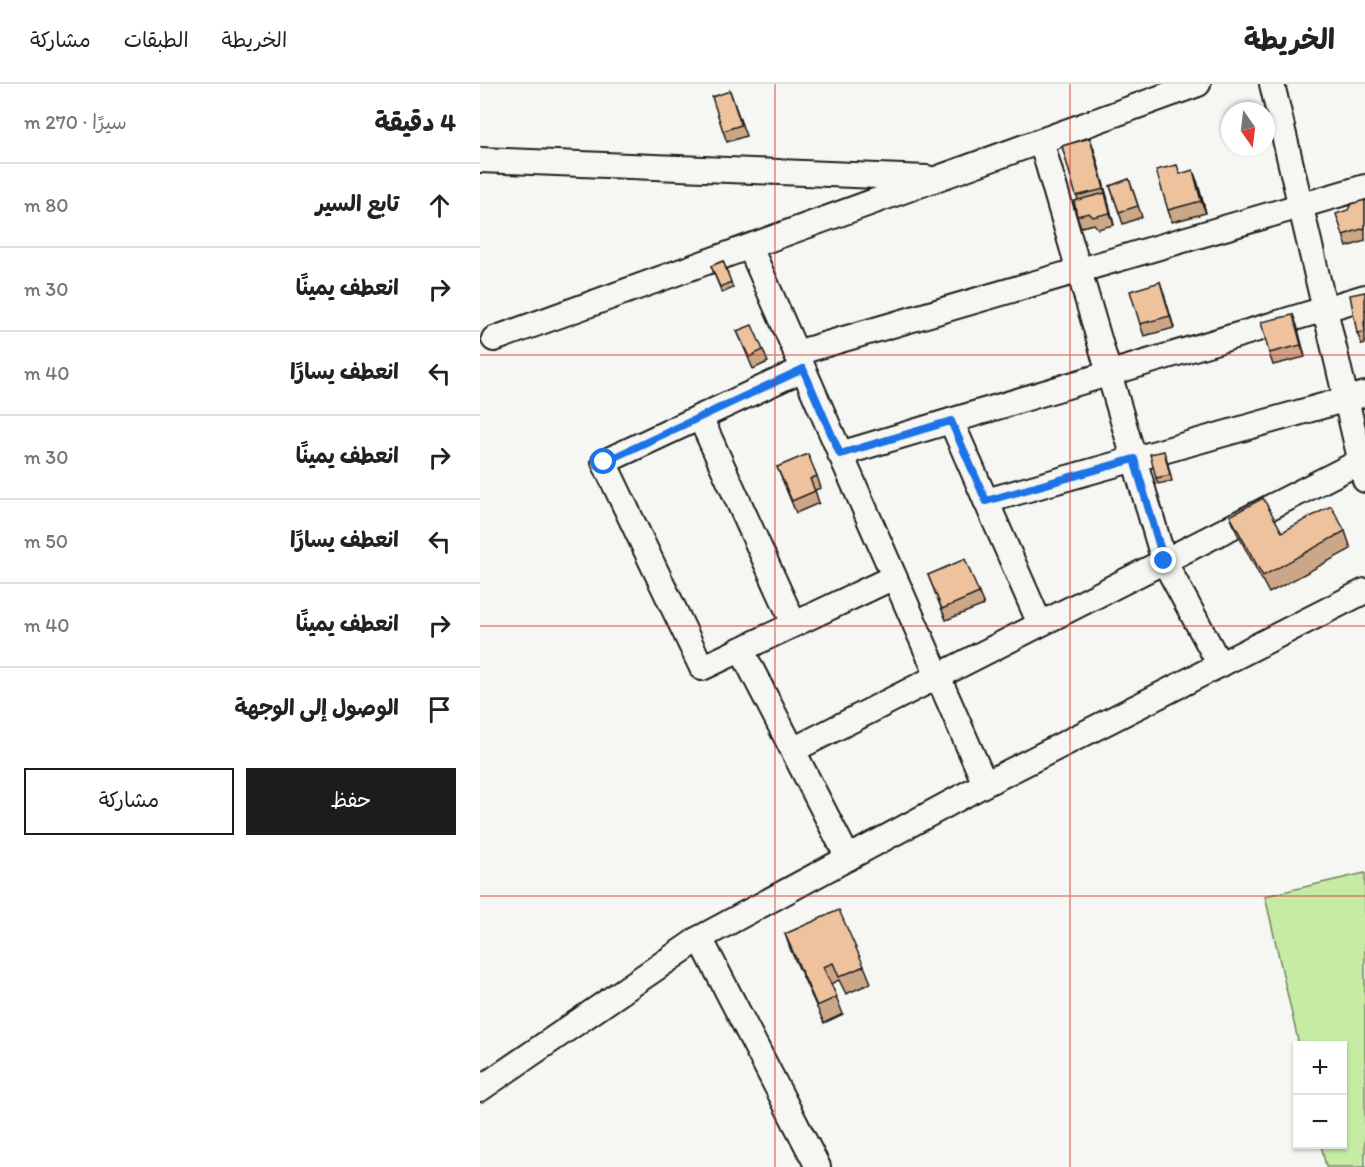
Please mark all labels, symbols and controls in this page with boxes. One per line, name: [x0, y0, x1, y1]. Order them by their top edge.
text: الخريطة: [1244, 22, 1335, 56]
text: مشاركة: [30, 27, 91, 52]
text: الطبقات: [124, 27, 189, 52]
text: الخريطة: [222, 27, 287, 52]
north arrow: [1221, 102, 1275, 156]
text: 4 دقيقة: [375, 106, 456, 138]
text: سيرًا · 270 m: [24, 110, 127, 134]
icon: ahead: [423, 189, 456, 222]
text: تابع السير: [316, 190, 399, 217]
text: 80 m: [24, 193, 69, 217]
icon: right: [423, 273, 456, 306]
text: انعطف يمينًا: [296, 274, 399, 301]
text: 30 m: [24, 277, 69, 301]
icon: left: [423, 357, 456, 390]
text: انعطف يسارًا: [290, 358, 399, 385]
text: 40 m: [24, 361, 70, 385]
icon: right: [423, 441, 456, 474]
text: انعطف يمينًا: [296, 442, 399, 469]
text: 30 m: [24, 445, 69, 469]
route start: [590, 448, 616, 474]
icon: left: [423, 525, 456, 558]
text: انعطف يسارًا: [290, 526, 399, 553]
text: 50 m: [24, 529, 68, 553]
route end: [1150, 547, 1176, 573]
icon: right: [423, 609, 456, 642]
text: انعطف يمينًا: [296, 610, 399, 637]
text: 40 m: [24, 613, 70, 637]
icon: arrive: [423, 693, 456, 726]
text: الوصول إلى الوجهة: [234, 694, 399, 721]
button: مشاركة: [24, 768, 234, 835]
button: حفظ: [246, 768, 456, 835]
map controls: [1293, 1041, 1347, 1149]
button: +: [1293, 1041, 1347, 1095]
button: −: [1293, 1095, 1347, 1149]

